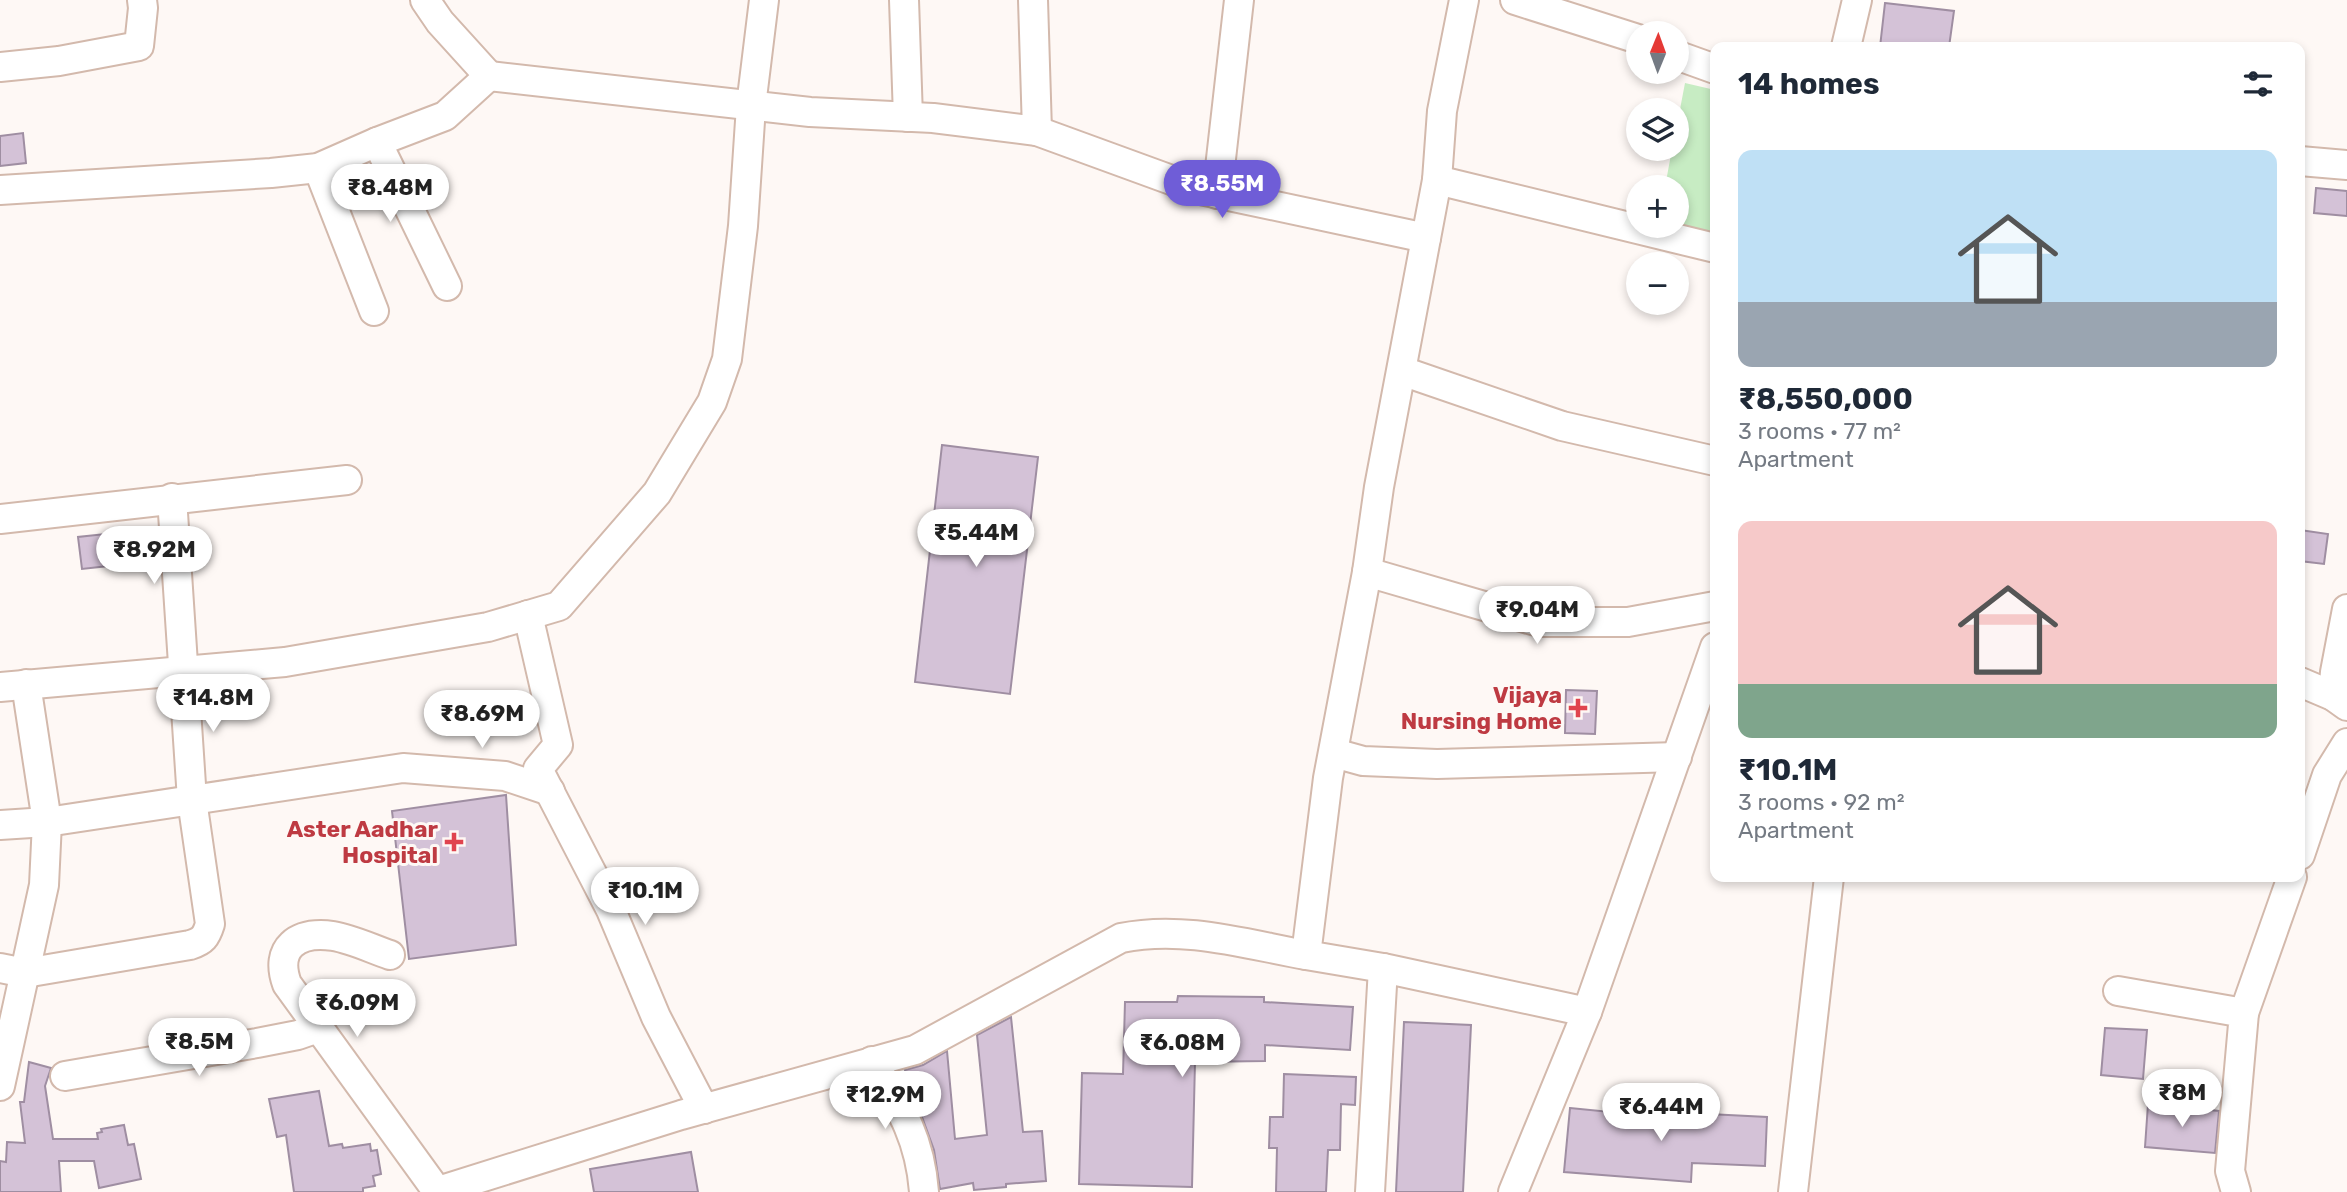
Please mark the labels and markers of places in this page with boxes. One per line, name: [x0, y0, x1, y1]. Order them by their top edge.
pin: ₹8.55M: [1165, 160, 1279, 220]
pin: ₹8.48M: [333, 164, 447, 224]
pin: ₹5.44M: [919, 510, 1033, 569]
pin: ₹8.92M: [97, 526, 211, 586]
pin: ₹9.04M: [1480, 586, 1594, 646]
pin: ₹14.8M: [156, 674, 270, 734]
place label: Vijaya Nursing Home: [1401, 681, 1562, 735]
pin: ₹8.69M: [425, 690, 539, 750]
marker: Vijaya Nursing Home: [1568, 698, 1588, 718]
place label: Aster Aadhar Hospital: [287, 815, 439, 869]
marker: Aster Aadhar Hospital: [444, 832, 464, 852]
pin: ₹10.1M: [588, 867, 702, 927]
pin: ₹6.09M: [300, 979, 414, 1039]
pin: ₹8.5M: [150, 1018, 248, 1078]
pin: ₹6.08M: [1125, 1020, 1239, 1079]
pin: ₹8M: [2148, 1070, 2216, 1129]
pin: ₹12.9M: [828, 1072, 942, 1131]
pin: ₹6.44M: [1604, 1084, 1718, 1143]

